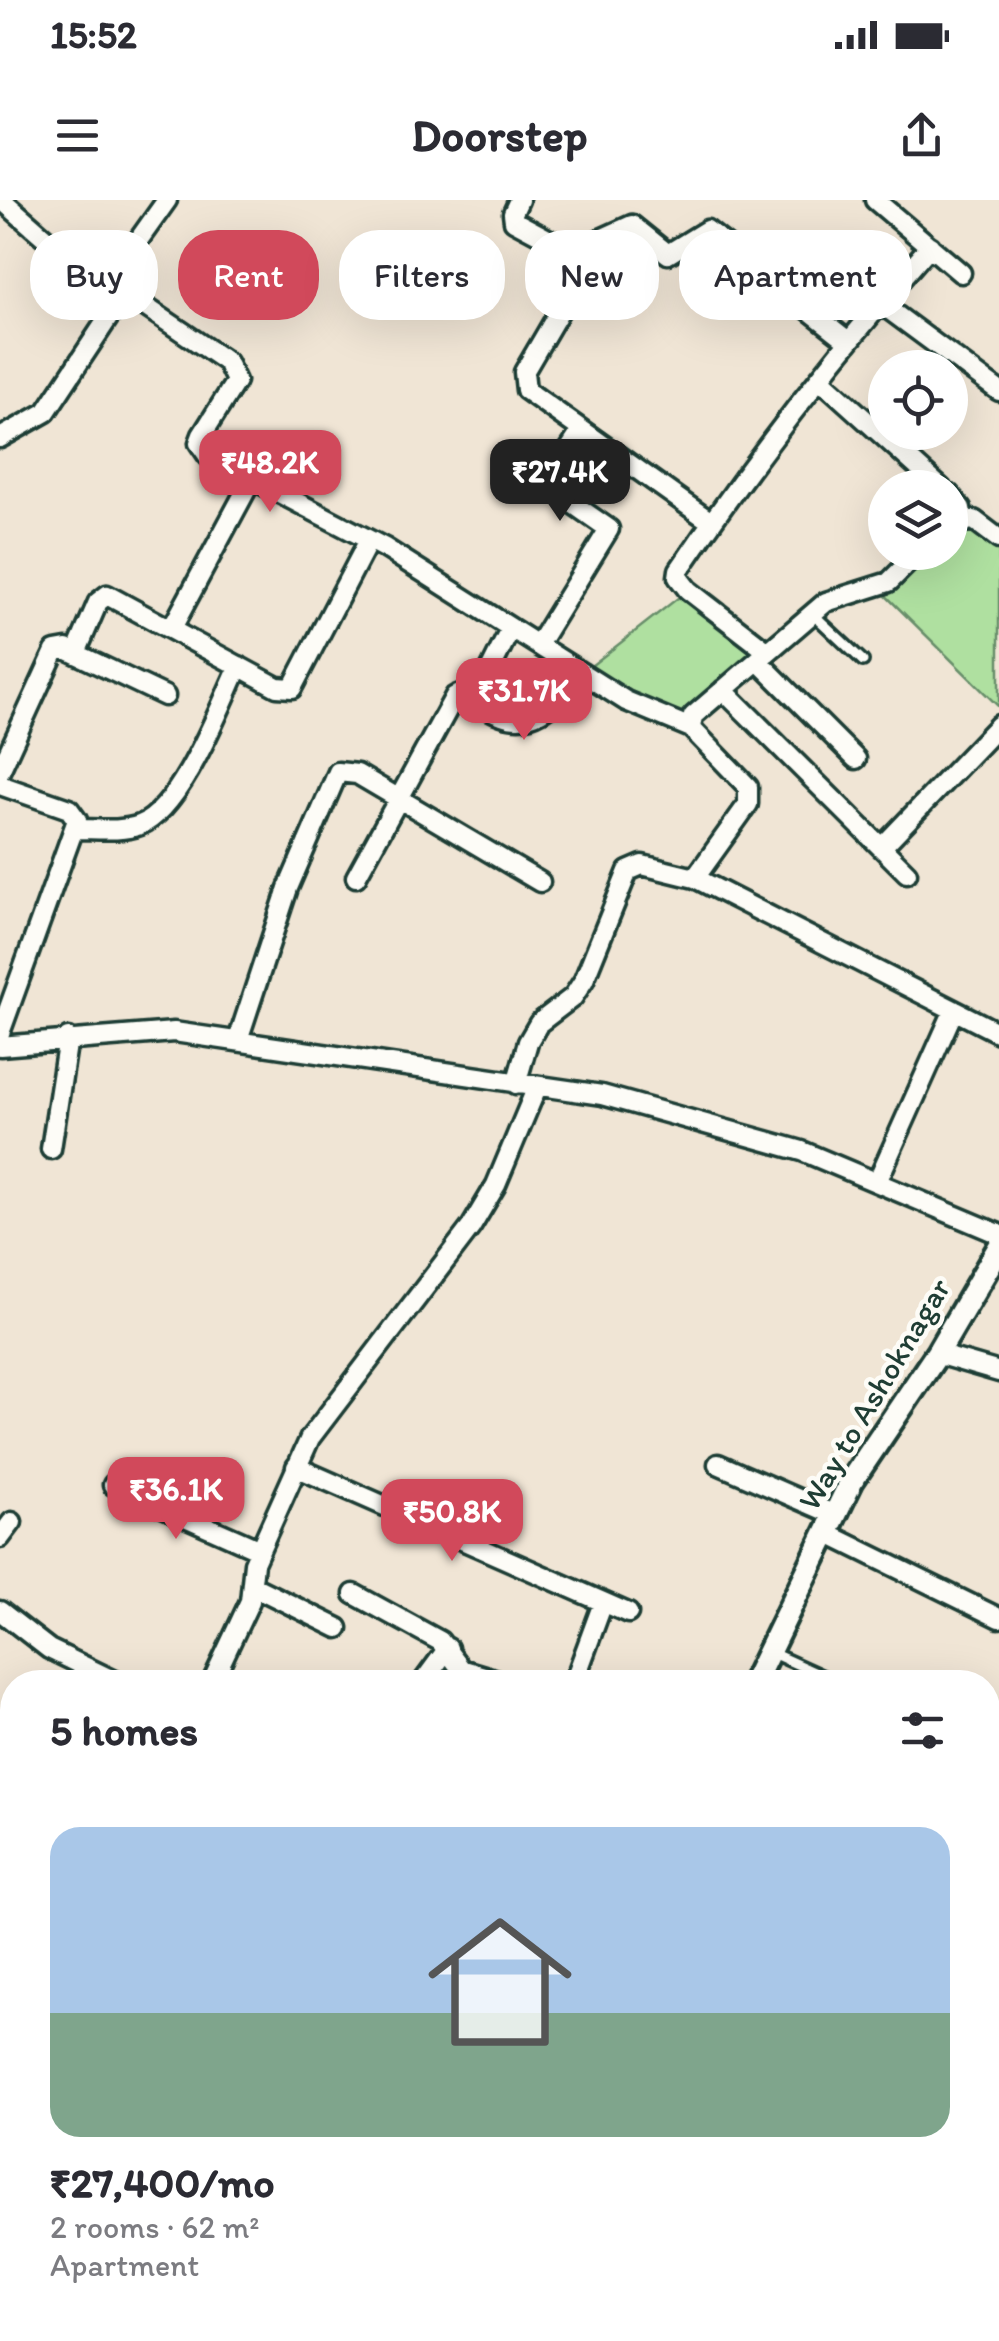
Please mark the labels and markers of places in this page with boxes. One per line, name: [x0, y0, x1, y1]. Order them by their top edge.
pin: ₹48.2K: [189, 430, 351, 515]
pin: ₹27.4K: [479, 439, 641, 524]
pin: ₹31.7K: [443, 658, 605, 743]
pin: ₹36.1K: [95, 1457, 257, 1542]
pin: ₹50.8K: [371, 1479, 533, 1564]

